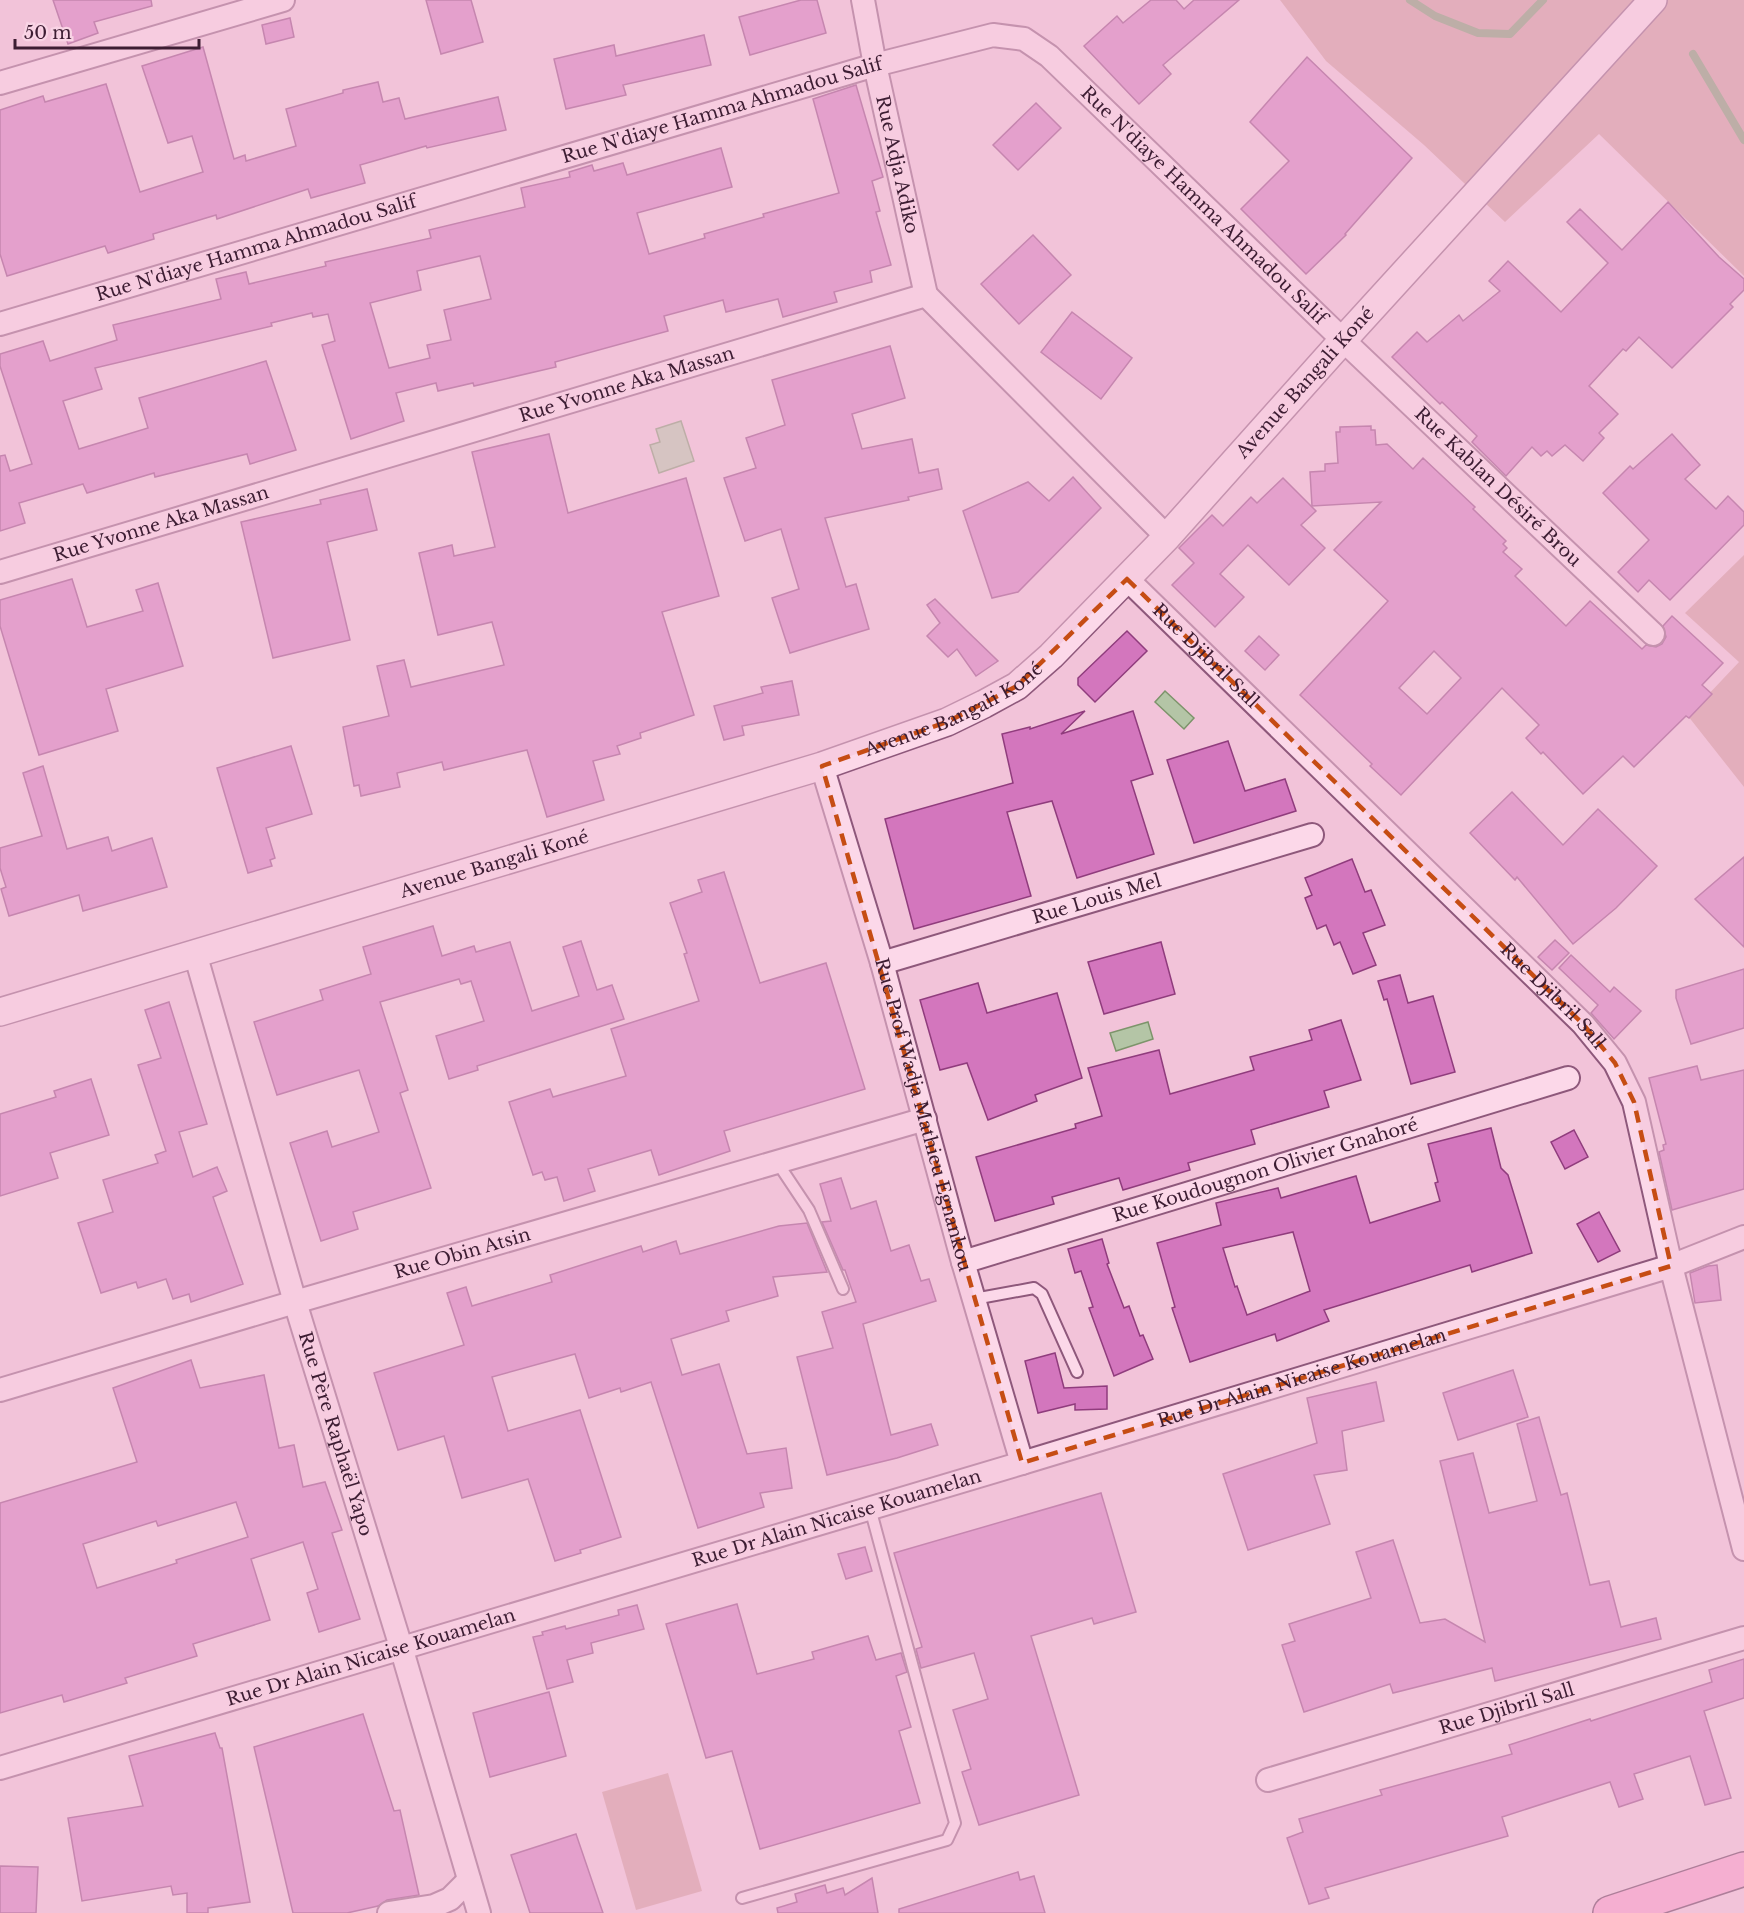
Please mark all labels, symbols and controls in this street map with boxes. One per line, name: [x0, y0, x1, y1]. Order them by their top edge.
scale bar: [15, 12, 200, 50]
text: 50 m: [24, 22, 72, 44]
street label: Rue N'diaye Hamma Ahmadou Salif: [559, 52, 887, 168]
street label: Rue N'diaye Hamma Ahmadou Salif: [1076, 82, 1333, 331]
street label: Rue Adja Adiko: [871, 93, 923, 236]
street label: Rue N'diaye Hamma Ahmadou Salif: [93, 190, 421, 306]
street label: Avenue Bangali Koné: [1231, 302, 1379, 464]
street label: Rue Yvonne Aka Massan: [516, 342, 737, 427]
street label: Rue Kablan Désiré Brou: [1410, 403, 1586, 571]
street label: Rue Yvonne Aka Massan: [51, 481, 271, 566]
street label: Rue Djibril Sall: [1148, 599, 1264, 713]
street label: Avenue Bangali Koné: [861, 657, 1047, 761]
street label: Avenue Bangali Koné: [396, 825, 591, 903]
street label: Rue Louis Mel: [1030, 869, 1164, 929]
street label: Rue Djibril Sall: [1496, 938, 1610, 1053]
street label: Rue Prof Wadja Mathieu Egnankou: [870, 955, 976, 1274]
street label: Rue Koudougnon Olivier Gnahoré: [1110, 1113, 1421, 1227]
street label: Rue Obin Atsin: [392, 1223, 533, 1284]
street label: Rue Dr Alain Nicaise Kouamelan: [1155, 1324, 1449, 1432]
street label: Rue Père Raphaël Yapo: [294, 1329, 377, 1539]
street label: Rue Dr Alain Nicaise Kouamelan: [689, 1465, 984, 1572]
street label: Rue Dr Alain Nicaise Kouamelan: [224, 1604, 518, 1711]
street label: Rue Djibril Sall: [1436, 1678, 1577, 1739]

